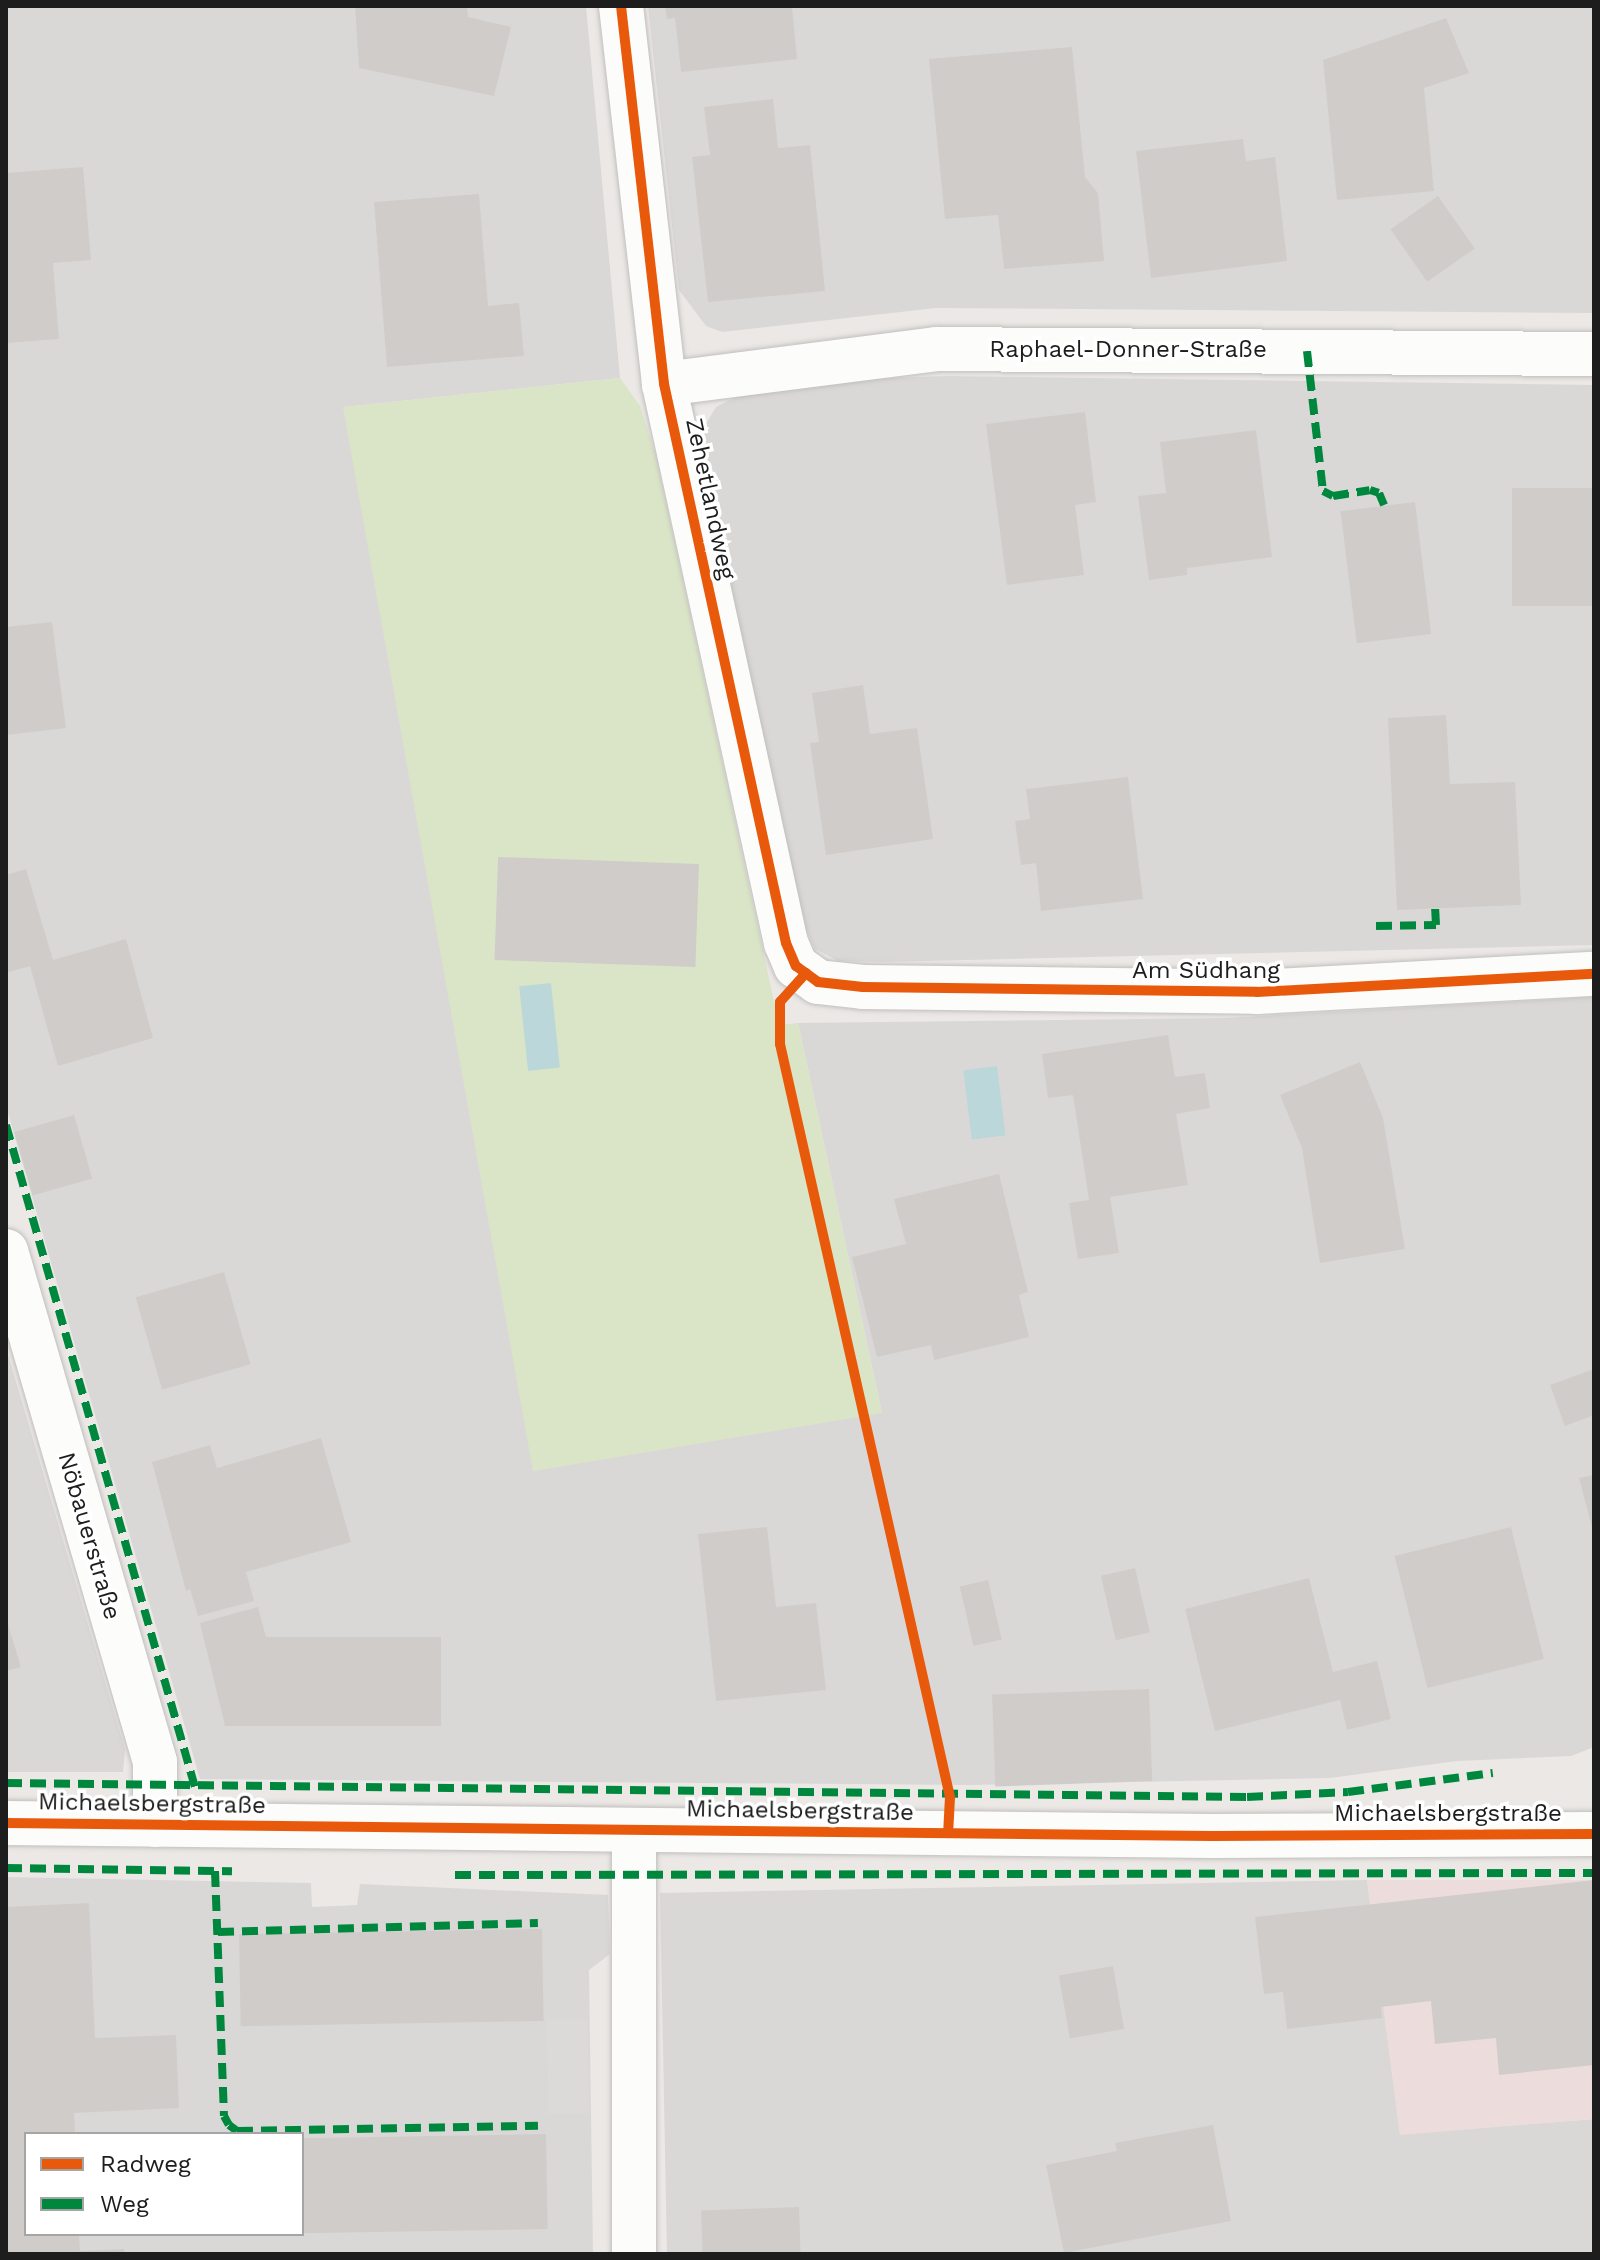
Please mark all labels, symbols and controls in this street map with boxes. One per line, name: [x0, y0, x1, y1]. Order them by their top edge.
street label: Raphael-Donner-Straße: [989, 336, 1267, 364]
street label: Zehetlandweg: [679, 416, 741, 582]
street label: Am Südhang: [1132, 957, 1280, 985]
street label: Nöbauerstraße: [51, 1449, 127, 1623]
street label: Michaelsbergstraße: [38, 1788, 266, 1820]
street label: Michaelsbergstraße: [686, 1795, 914, 1827]
street label: Michaelsbergstraße: [1334, 1800, 1562, 1828]
legend: [24, 2132, 304, 2236]
text: Radweg: [100, 2150, 191, 2178]
text: Weg: [100, 2190, 149, 2218]

